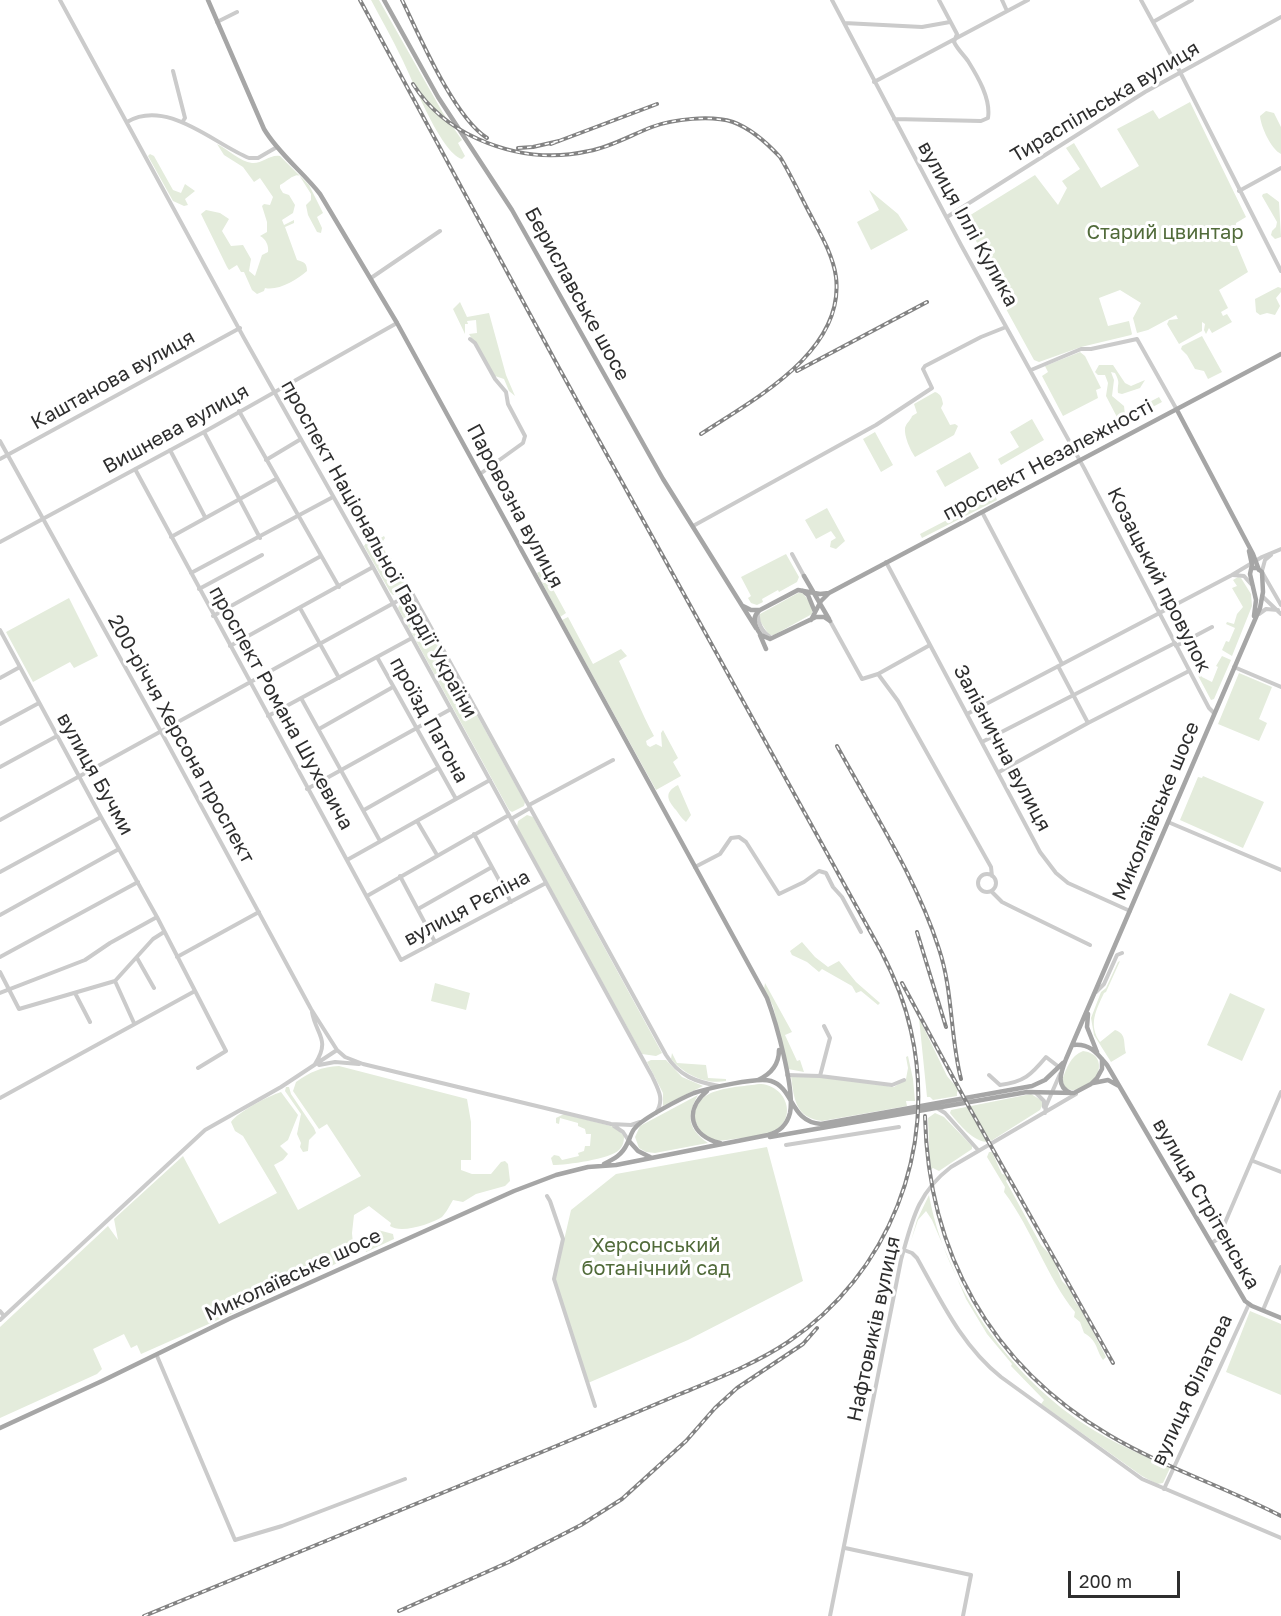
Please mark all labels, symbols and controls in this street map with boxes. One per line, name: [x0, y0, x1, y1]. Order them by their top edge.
street label: Тираспільська вулиця: [1006, 36, 1204, 168]
street label: вулиця Іллі Кулика: [913, 137, 1023, 311]
street label: Бериславське шосе: [519, 203, 635, 385]
park label: Старий цвинтар: [1086, 221, 1244, 245]
street label: Каштанова вулиця: [27, 325, 199, 435]
street label: проспект Національної Гвардії України: [276, 376, 482, 722]
street label: Вишнева вулиця: [99, 379, 253, 479]
street label: проспект Незалежності: [939, 394, 1157, 526]
street label: Паровозна вулиця: [462, 420, 568, 592]
street label: Козацький провулок: [1102, 483, 1216, 677]
street label: проспект Романа Шухевича: [204, 582, 358, 834]
street label: 200-річчя Херсона проспект: [103, 611, 259, 867]
street label: проїзд Патона: [384, 653, 474, 787]
street label: Залізнична вулиця: [948, 661, 1056, 835]
street label: вулиця Бучми: [51, 709, 139, 839]
street label: Миколаївське шосе: [1107, 718, 1205, 904]
street label: вулиця Рєпіна: [400, 865, 534, 951]
street label: вулиця Стрітенська: [1147, 1114, 1265, 1294]
street label: Миколаївське шосе: [201, 1224, 385, 1326]
park label: Херсонський ботанічний сад: [582, 1234, 730, 1281]
street label: Нафтовиків вулиця: [843, 1234, 905, 1424]
street label: вулиця Філатова: [1146, 1311, 1238, 1469]
scale bar: [1071, 1559, 1184, 1597]
text: 200 m: [1079, 1570, 1132, 1592]

